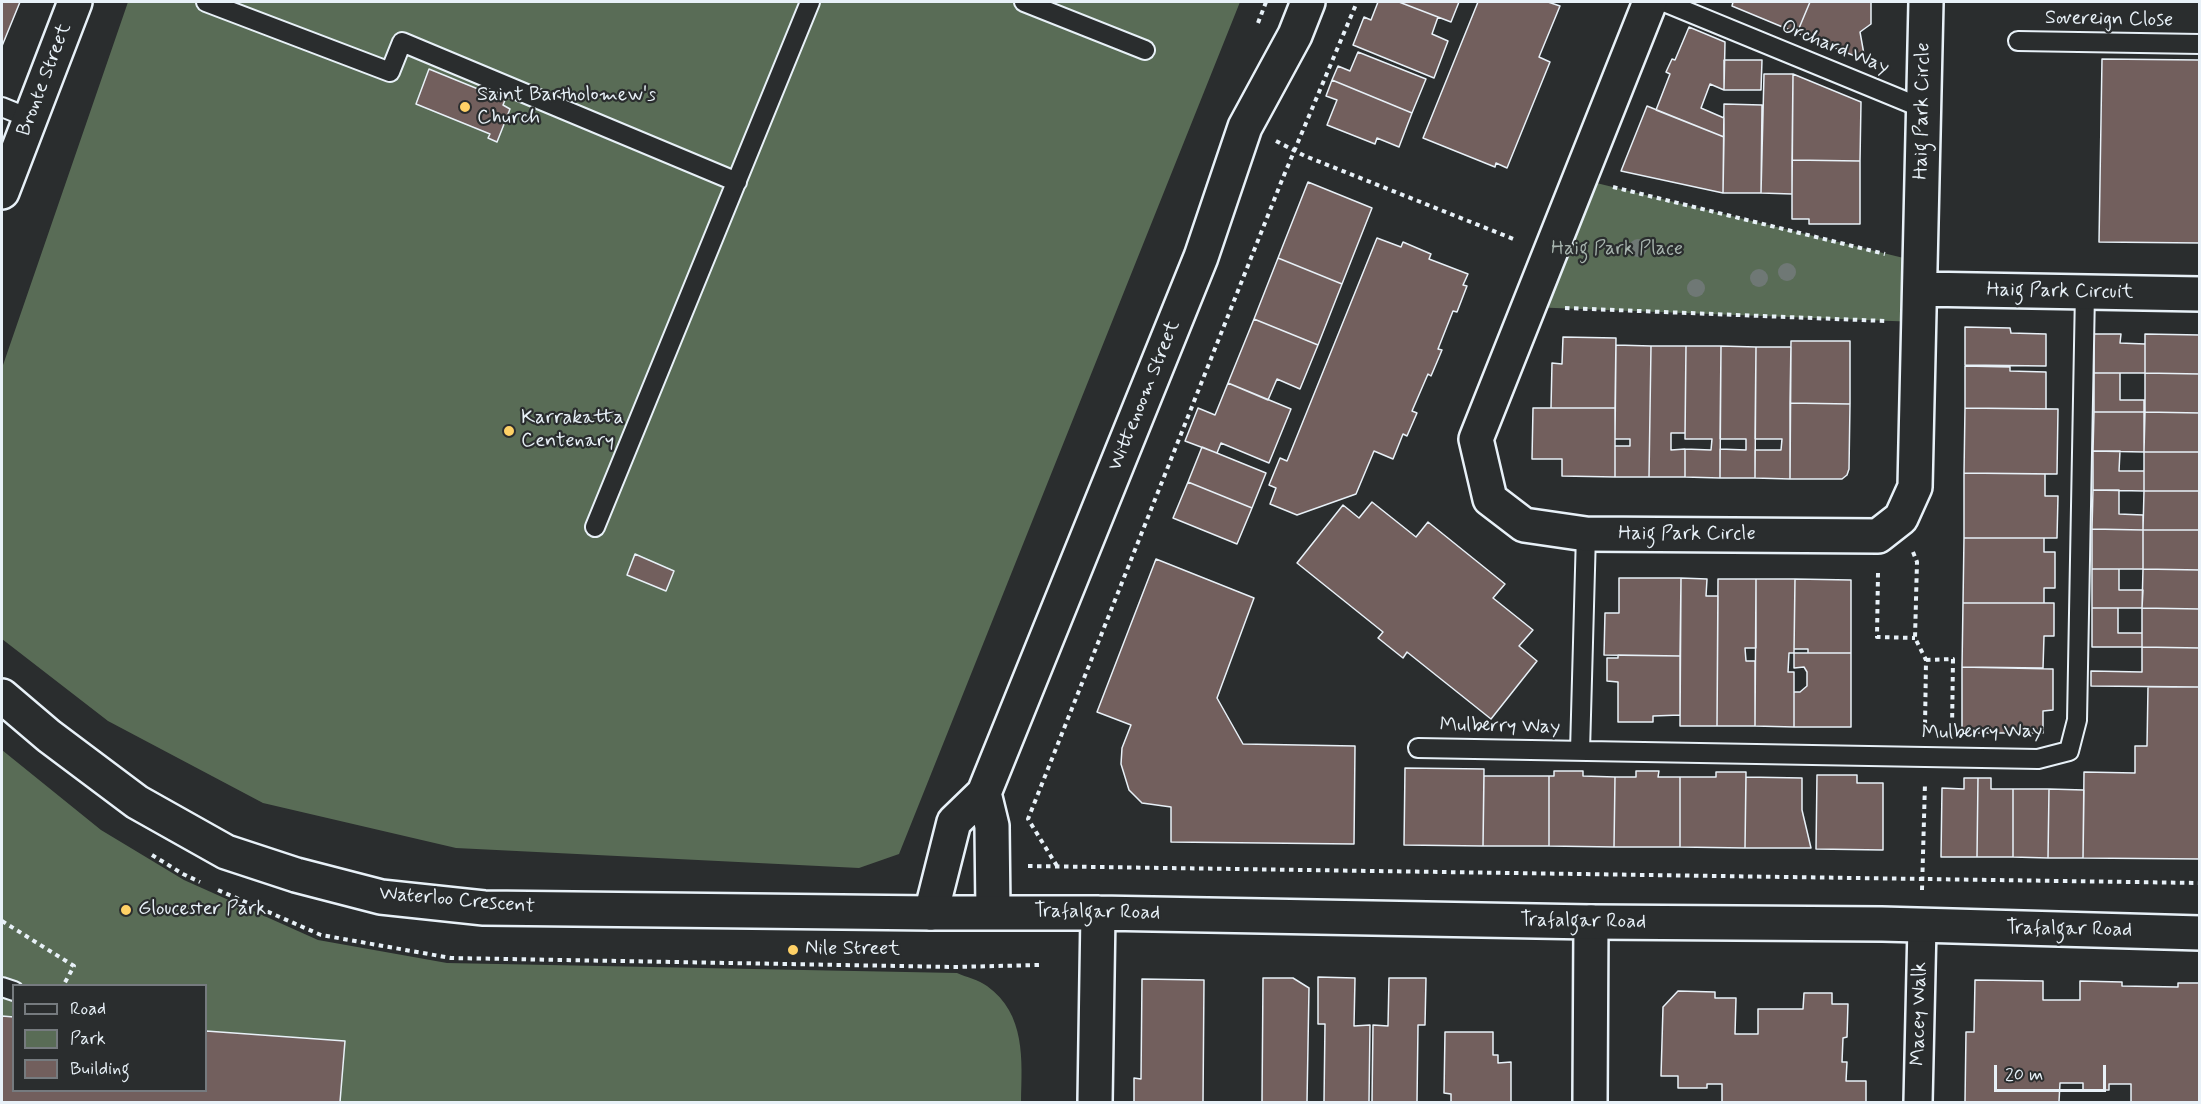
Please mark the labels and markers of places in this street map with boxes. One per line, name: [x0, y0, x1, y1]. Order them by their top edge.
place label: Saint Bartholomew's Church: [477, 84, 656, 131]
marker: Saint Bartholomew's Church: [458, 100, 472, 114]
place label: Karrakatta Centenary: [521, 407, 624, 454]
marker: Karrakatta Centenary: [502, 424, 516, 438]
place label: Gloucester Park: [138, 898, 266, 922]
marker: Gloucester Park: [119, 903, 133, 917]
place label: Nile Street: [805, 938, 900, 962]
marker: Nile Street: [786, 943, 800, 957]

